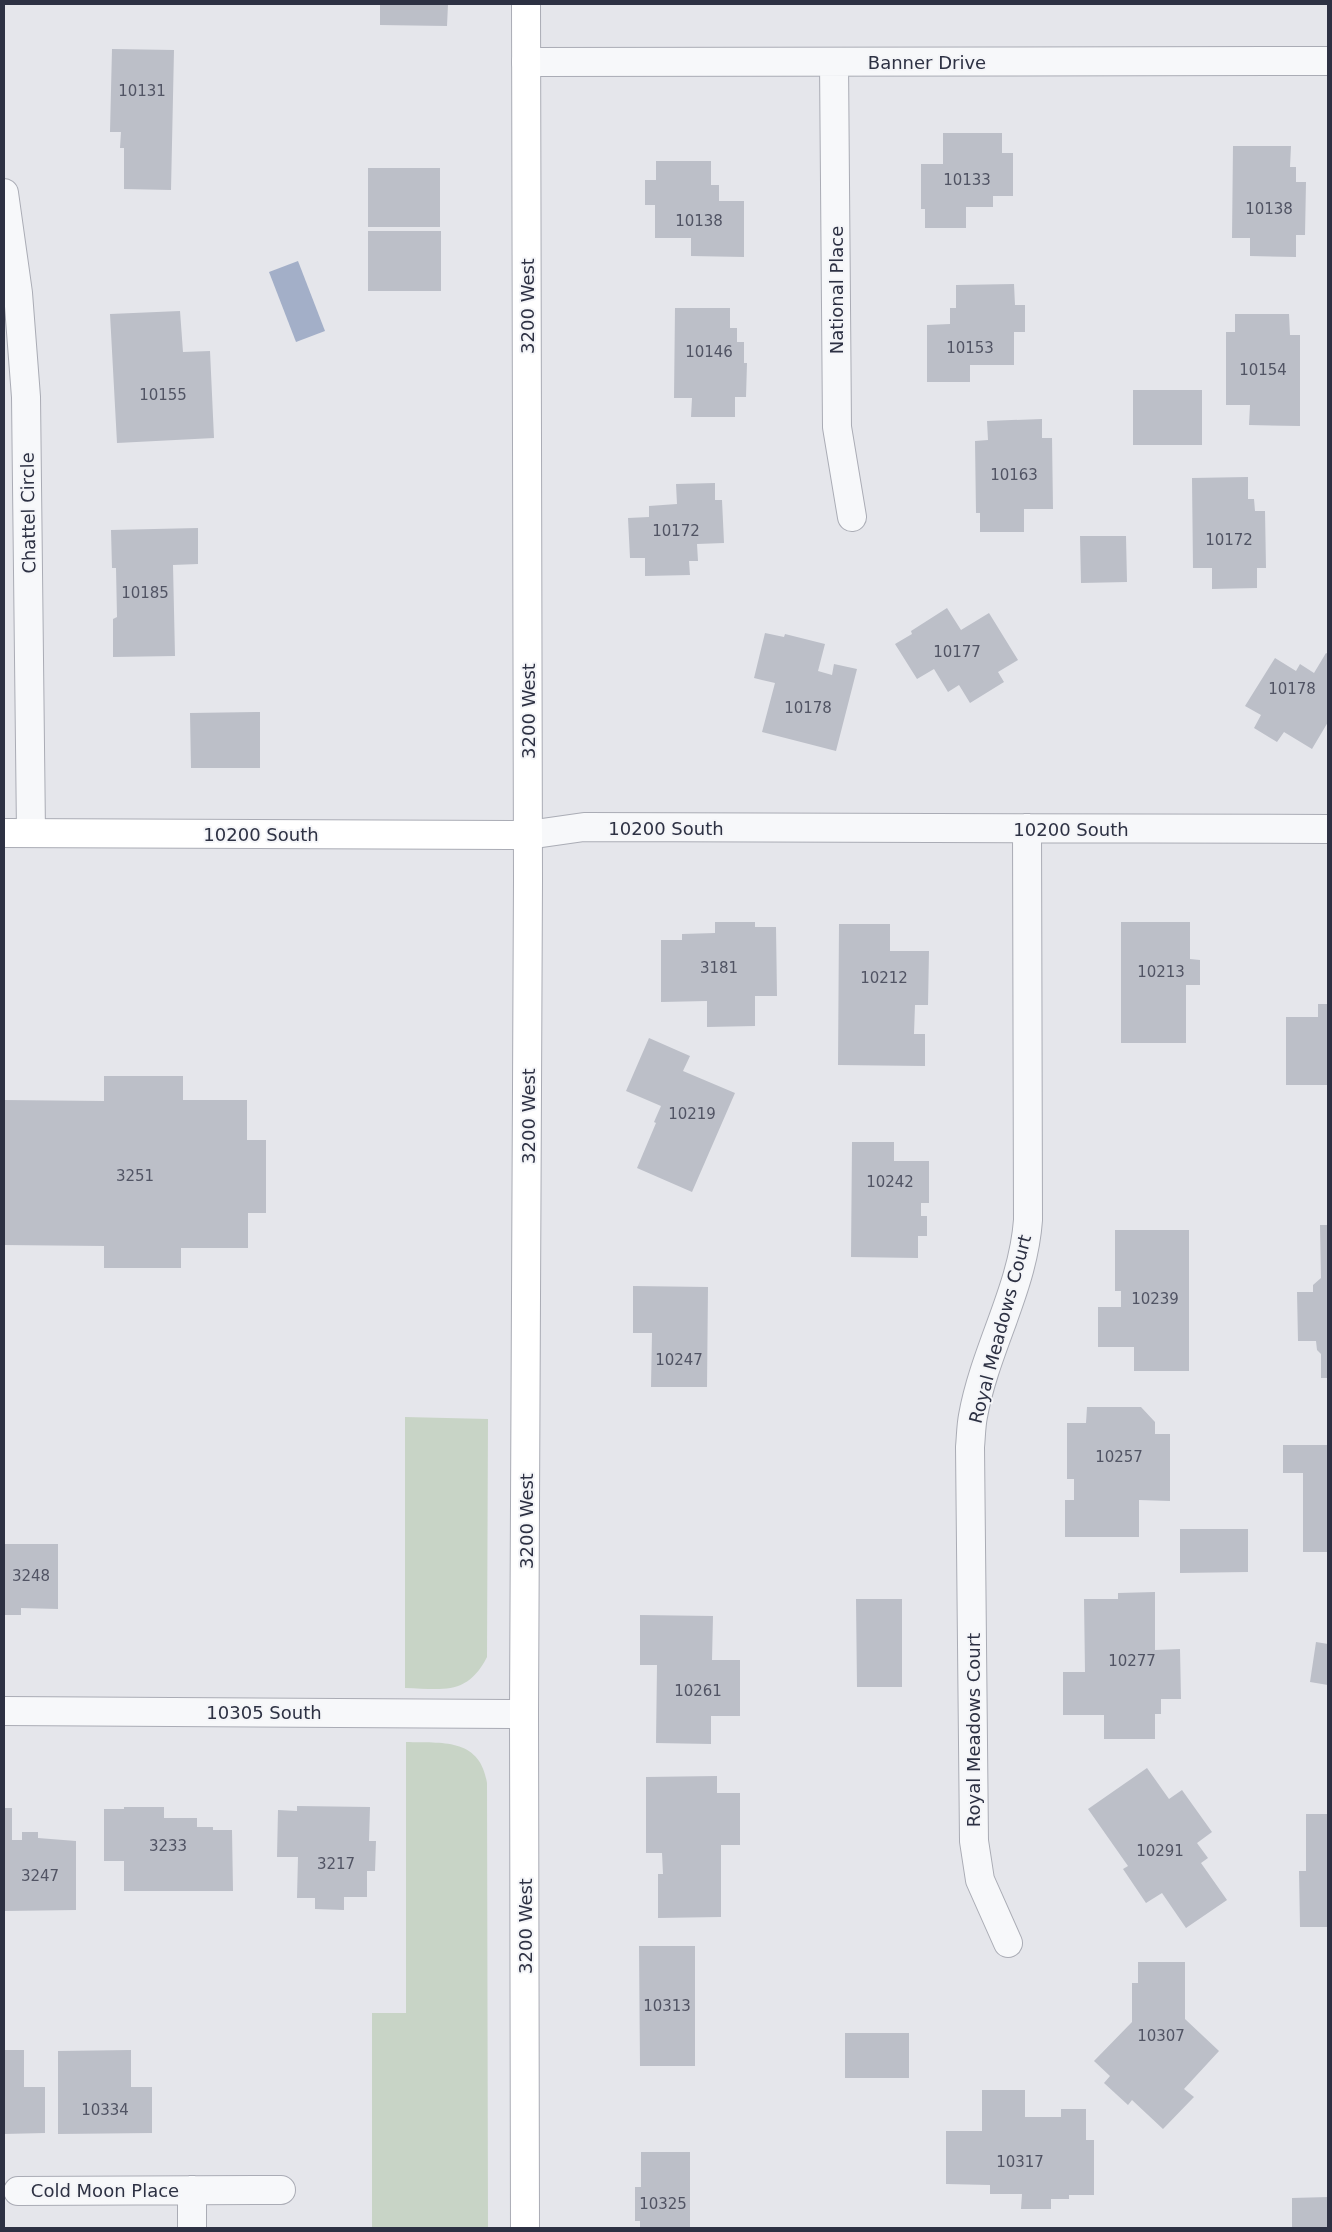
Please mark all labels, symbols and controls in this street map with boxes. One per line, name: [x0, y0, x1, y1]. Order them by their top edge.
street label: Banner Drive: [868, 52, 986, 73]
house number: 10131: [118, 82, 166, 100]
house number: 10133: [943, 171, 991, 189]
house number: 10138: [1245, 200, 1293, 218]
house number: 10138: [675, 212, 723, 230]
street label: National Place: [826, 226, 847, 354]
street label: 3200 West: [517, 258, 538, 354]
house number: 10153: [946, 339, 994, 357]
house number: 10146: [685, 343, 733, 361]
house number: 10154: [1239, 361, 1287, 379]
house number: 10155: [139, 386, 187, 404]
street label: Chattel Circle: [16, 452, 40, 574]
house number: 10163: [990, 466, 1038, 484]
house number: 10172: [652, 522, 700, 540]
house number: 10172: [1205, 531, 1253, 549]
house number: 10185: [121, 584, 169, 602]
house number: 10177: [933, 643, 981, 661]
street label: 3200 West: [518, 663, 539, 759]
house number: 10178: [1268, 680, 1316, 698]
house number: 10178: [784, 699, 832, 717]
street label: 10200 South: [608, 818, 724, 839]
street label: 10200 South: [1013, 819, 1129, 840]
street label: 10200 South: [203, 824, 319, 845]
house number: 3181: [700, 959, 738, 977]
house number: 10213: [1137, 963, 1185, 981]
house number: 10212: [860, 969, 908, 987]
street label: 3200 West: [518, 1068, 539, 1164]
house number: 10219: [668, 1105, 716, 1123]
house number: 3251: [116, 1167, 154, 1185]
house number: 10242: [866, 1173, 914, 1191]
street label: Royal Meadows Court: [965, 1232, 1035, 1426]
house number: 10239: [1131, 1290, 1179, 1308]
house number: 10247: [655, 1351, 703, 1369]
house number: 10257: [1095, 1448, 1143, 1466]
street label: 3200 West: [516, 1473, 537, 1569]
house number: 3248: [12, 1567, 50, 1585]
street label: Royal Meadows Court: [963, 1633, 984, 1827]
house number: 10277: [1108, 1652, 1156, 1670]
house number: 10261: [674, 1682, 722, 1700]
street label: 10305 South: [206, 1702, 322, 1723]
house number: 3233: [149, 1837, 187, 1855]
house number: 10291: [1136, 1842, 1184, 1860]
house number: 3217: [317, 1855, 355, 1873]
house number: 3247: [21, 1867, 59, 1885]
street label: 3200 West: [515, 1878, 536, 1974]
house number: 10313: [643, 1997, 691, 2015]
house number: 10307: [1137, 2027, 1185, 2045]
house number: 10334: [81, 2101, 129, 2119]
house number: 10317: [996, 2153, 1044, 2171]
street label: Cold Moon Place: [31, 2180, 179, 2201]
house number: 10325: [639, 2195, 687, 2213]

